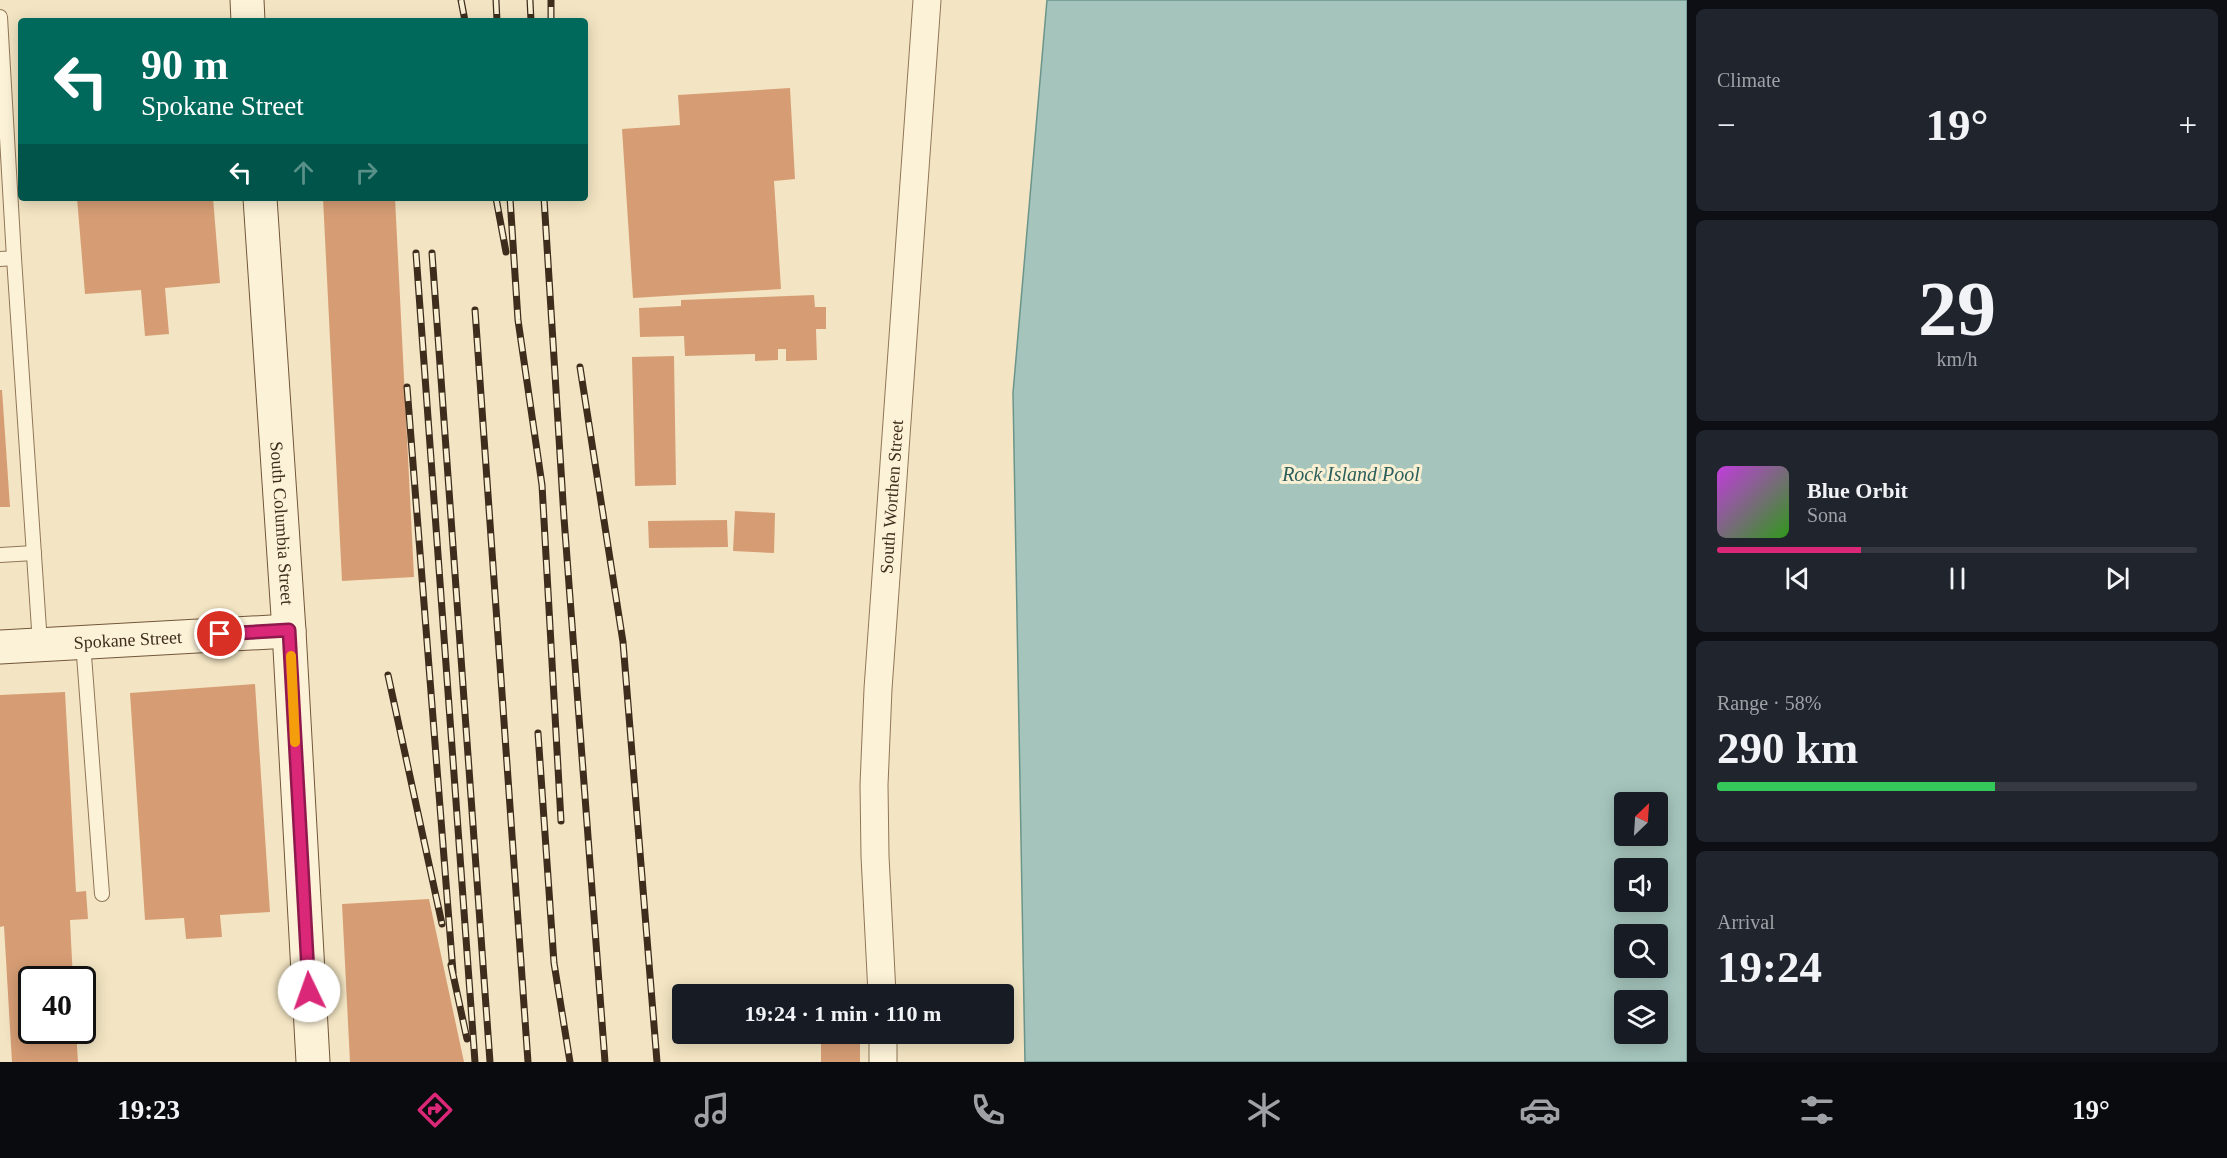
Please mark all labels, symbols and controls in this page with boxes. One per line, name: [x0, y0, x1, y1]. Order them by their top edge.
icon: left: [42, 42, 120, 120]
text: 90 m: [141, 42, 229, 88]
text: Climate: [1717, 69, 1780, 91]
text: Spokane Street: [141, 91, 304, 121]
text: 19°: [1926, 100, 1989, 150]
text: −: [1717, 107, 1736, 143]
text: +: [2178, 107, 2197, 143]
icon: left: [224, 156, 257, 189]
icon: ahead: [287, 156, 320, 189]
icon: right: [350, 156, 383, 189]
text: 29: [1918, 265, 1996, 352]
text: km/h: [1936, 348, 1978, 370]
street label: South Worthen Street: [876, 419, 907, 574]
street label: South Columbia Street: [266, 441, 297, 606]
water label: Rock Island Pool: [1281, 463, 1420, 485]
text: Blue Orbit: [1807, 478, 1908, 503]
text: Sona: [1807, 504, 1847, 526]
icon: previous: [1781, 562, 1814, 595]
icon: pause: [1941, 562, 1974, 595]
icon: next: [2101, 562, 2134, 595]
pin: [194, 608, 245, 659]
icon: arrive: [203, 617, 236, 650]
street label: Spokane Street: [73, 627, 183, 653]
text: Range · 58%: [1717, 692, 1821, 714]
text: 290 km: [1717, 723, 1858, 773]
north arrow: [1614, 792, 1668, 846]
map controls: [1614, 792, 1668, 1044]
button: sound: [1614, 858, 1668, 912]
text: Arrival: [1717, 911, 1775, 933]
button: search: [1614, 924, 1668, 978]
text: 19:24: [1717, 942, 1822, 992]
position arrow: [277, 959, 341, 1023]
speed limit sign: 40: [18, 966, 96, 1044]
button: layers: [1614, 990, 1668, 1044]
text: 19:24 · 1 min · 110 m: [745, 1001, 941, 1026]
icon: directions: [414, 1089, 456, 1131]
icon: music: [691, 1089, 733, 1131]
icon: phone: [967, 1089, 1009, 1131]
icon: climate: [1243, 1089, 1285, 1131]
icon: car: [1519, 1089, 1561, 1131]
icon: filters: [1796, 1089, 1838, 1131]
text: 19:23: [117, 1095, 180, 1125]
text: 19°: [2072, 1095, 2110, 1125]

